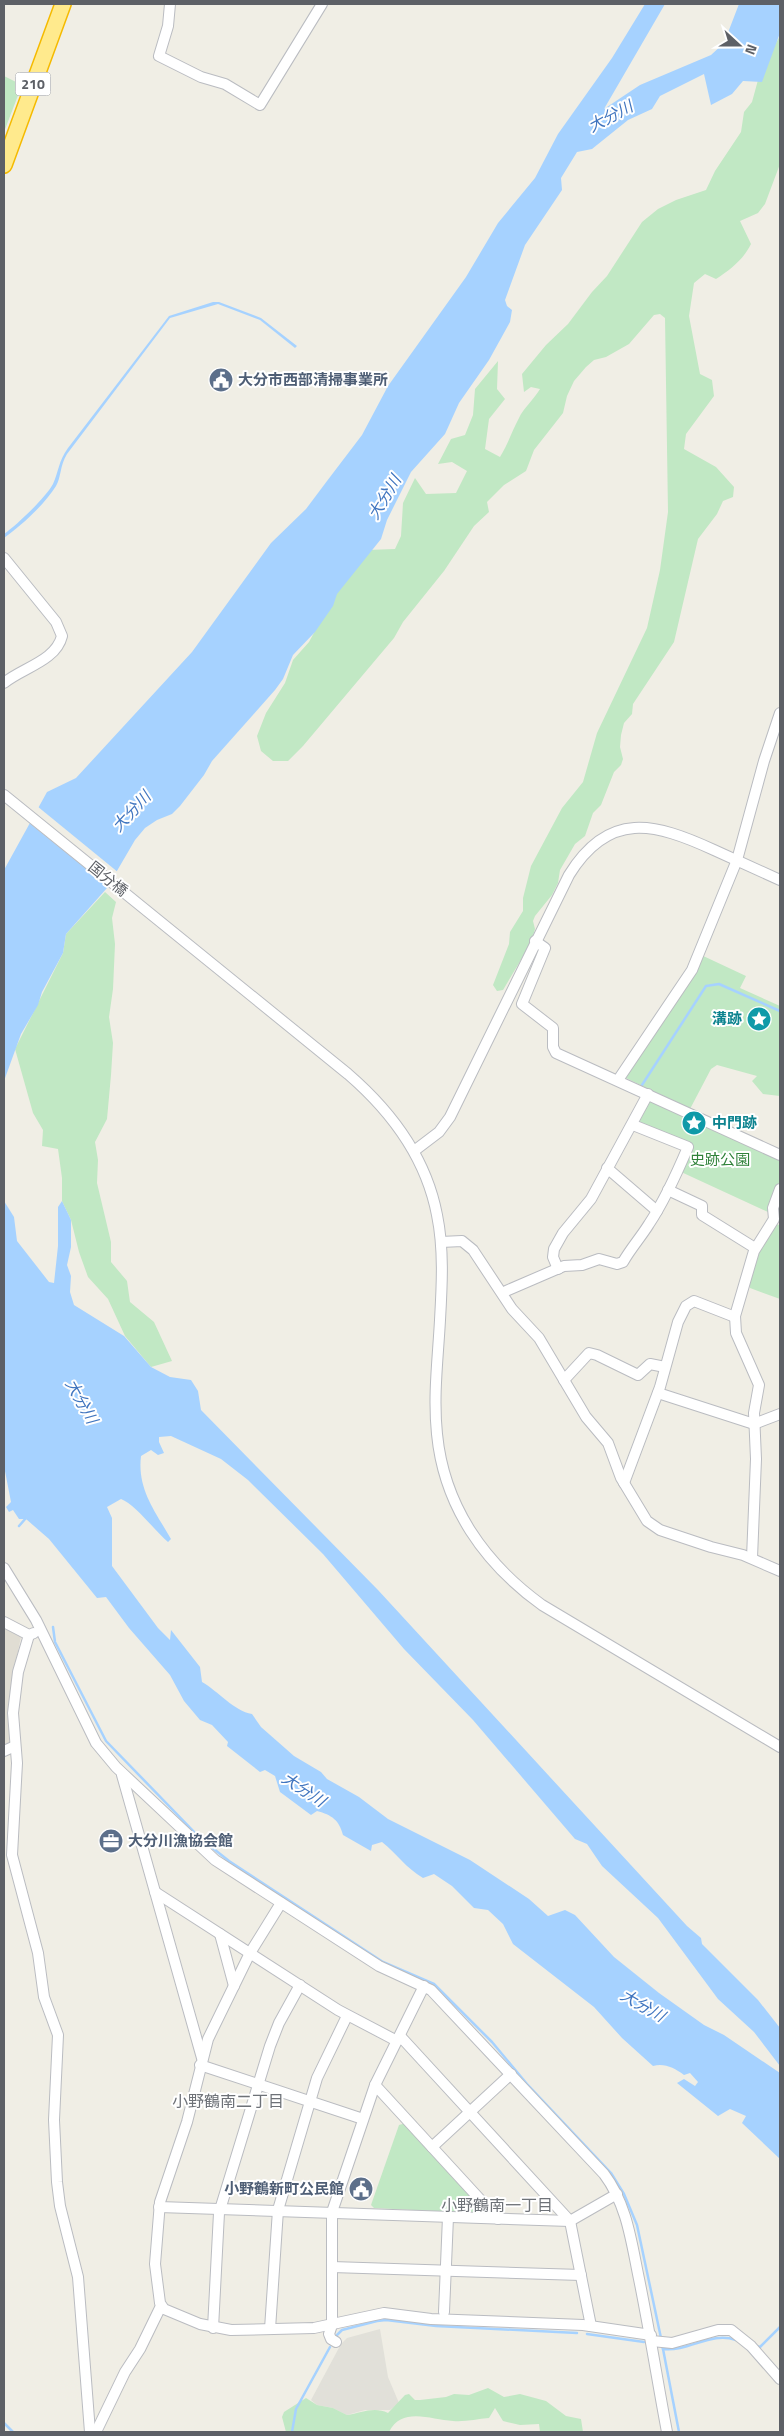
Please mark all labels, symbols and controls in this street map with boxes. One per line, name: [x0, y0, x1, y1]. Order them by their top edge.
north arrow: [714, 20, 764, 70]
text: N: [740, 42, 763, 58]
road number: 210: [15, 72, 50, 96]
water label: 大分川: [583, 93, 639, 138]
public building icon: 大分市西部清掃事業所: [208, 367, 234, 393]
place label: 大分市西部清掃事業所: [238, 368, 388, 391]
water label: 大分川: [361, 469, 408, 524]
water label: 大分川: [106, 784, 158, 837]
street label: 国分橋: [84, 856, 133, 902]
place icon: 溝跡: [746, 1006, 772, 1032]
place label: 溝跡: [712, 1007, 742, 1030]
place icon: 中門跡: [681, 1110, 707, 1136]
place label: 中門跡: [712, 1111, 757, 1134]
park label: 史跡公園: [690, 1148, 750, 1171]
water label: 大分川: [60, 1374, 105, 1430]
water label: 大分川: [277, 1766, 332, 1813]
office icon: 大分川漁協会館: [98, 1828, 124, 1854]
place label: 大分川漁協会館: [128, 1829, 233, 1852]
water label: 大分川: [616, 1983, 672, 2028]
district label: 小野鶴南二丁目: [172, 2089, 284, 2113]
public building icon: 小野鶴新町公民館: [348, 2176, 374, 2202]
place label: 小野鶴新町公民館: [224, 2177, 344, 2200]
district label: 小野鶴南一丁目: [441, 2193, 553, 2217]

